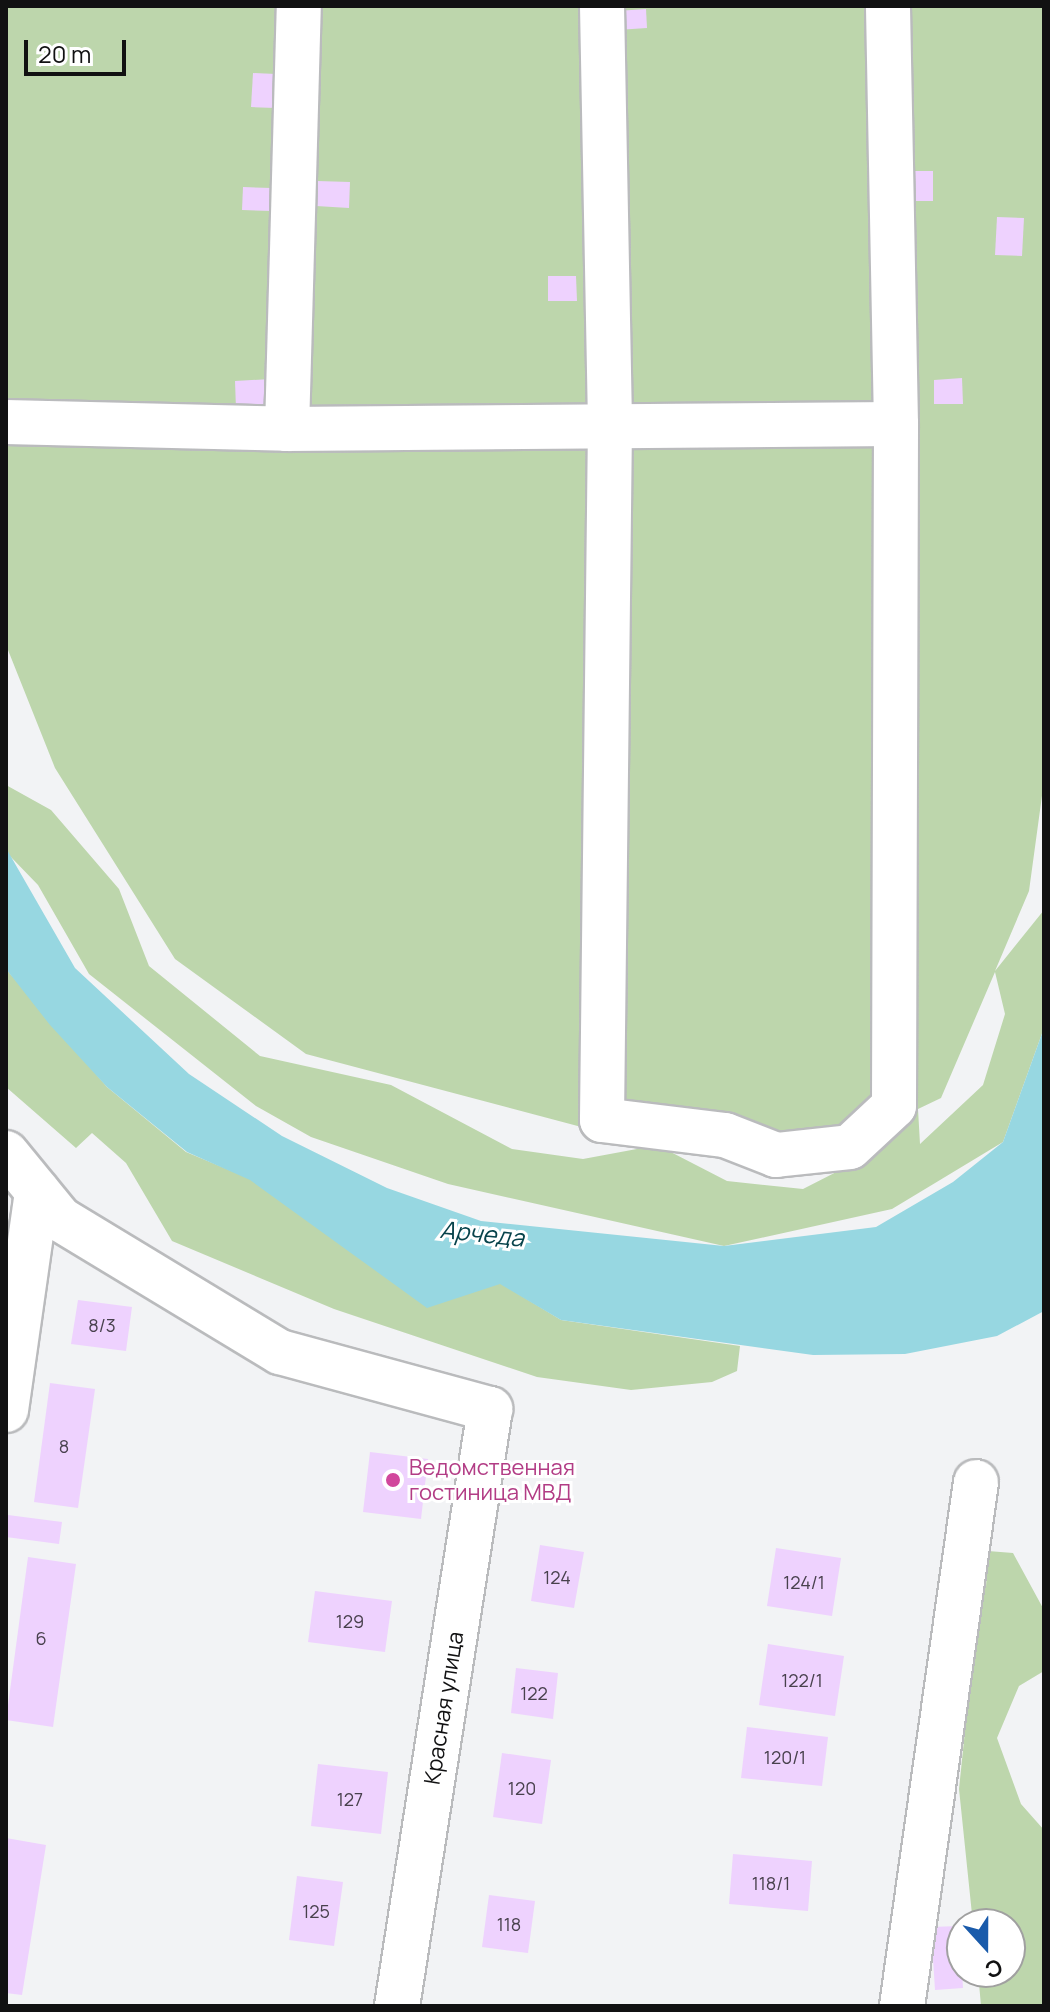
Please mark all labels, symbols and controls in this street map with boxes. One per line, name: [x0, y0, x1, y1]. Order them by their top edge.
scale bar: [28, 24, 130, 74]
text: 20 m: [38, 37, 91, 70]
water label: Арчеда: [439, 1214, 525, 1252]
house number: 8/3: [88, 1314, 116, 1336]
house number: 8: [59, 1435, 69, 1457]
place label: Ведомственная гостиница МВД: [409, 1454, 575, 1506]
marker: Ведомственная гостиница МВД: [384, 1471, 402, 1489]
house number: 124: [543, 1566, 571, 1588]
house number: 124/1: [783, 1571, 825, 1593]
house number: 129: [336, 1610, 364, 1632]
house number: 6: [35, 1627, 47, 1649]
street label: Красная улица: [419, 1630, 469, 1786]
house number: 122/1: [781, 1669, 823, 1691]
house number: 122: [520, 1682, 548, 1704]
house number: 120/1: [764, 1746, 806, 1768]
house number: 120: [508, 1777, 536, 1799]
house number: 127: [337, 1788, 363, 1810]
house number: 118/1: [752, 1872, 790, 1894]
house number: 125: [302, 1900, 330, 1922]
north arrow: [946, 1908, 1026, 1988]
house number: 118: [497, 1913, 521, 1935]
text: С: [981, 1952, 1007, 1985]

